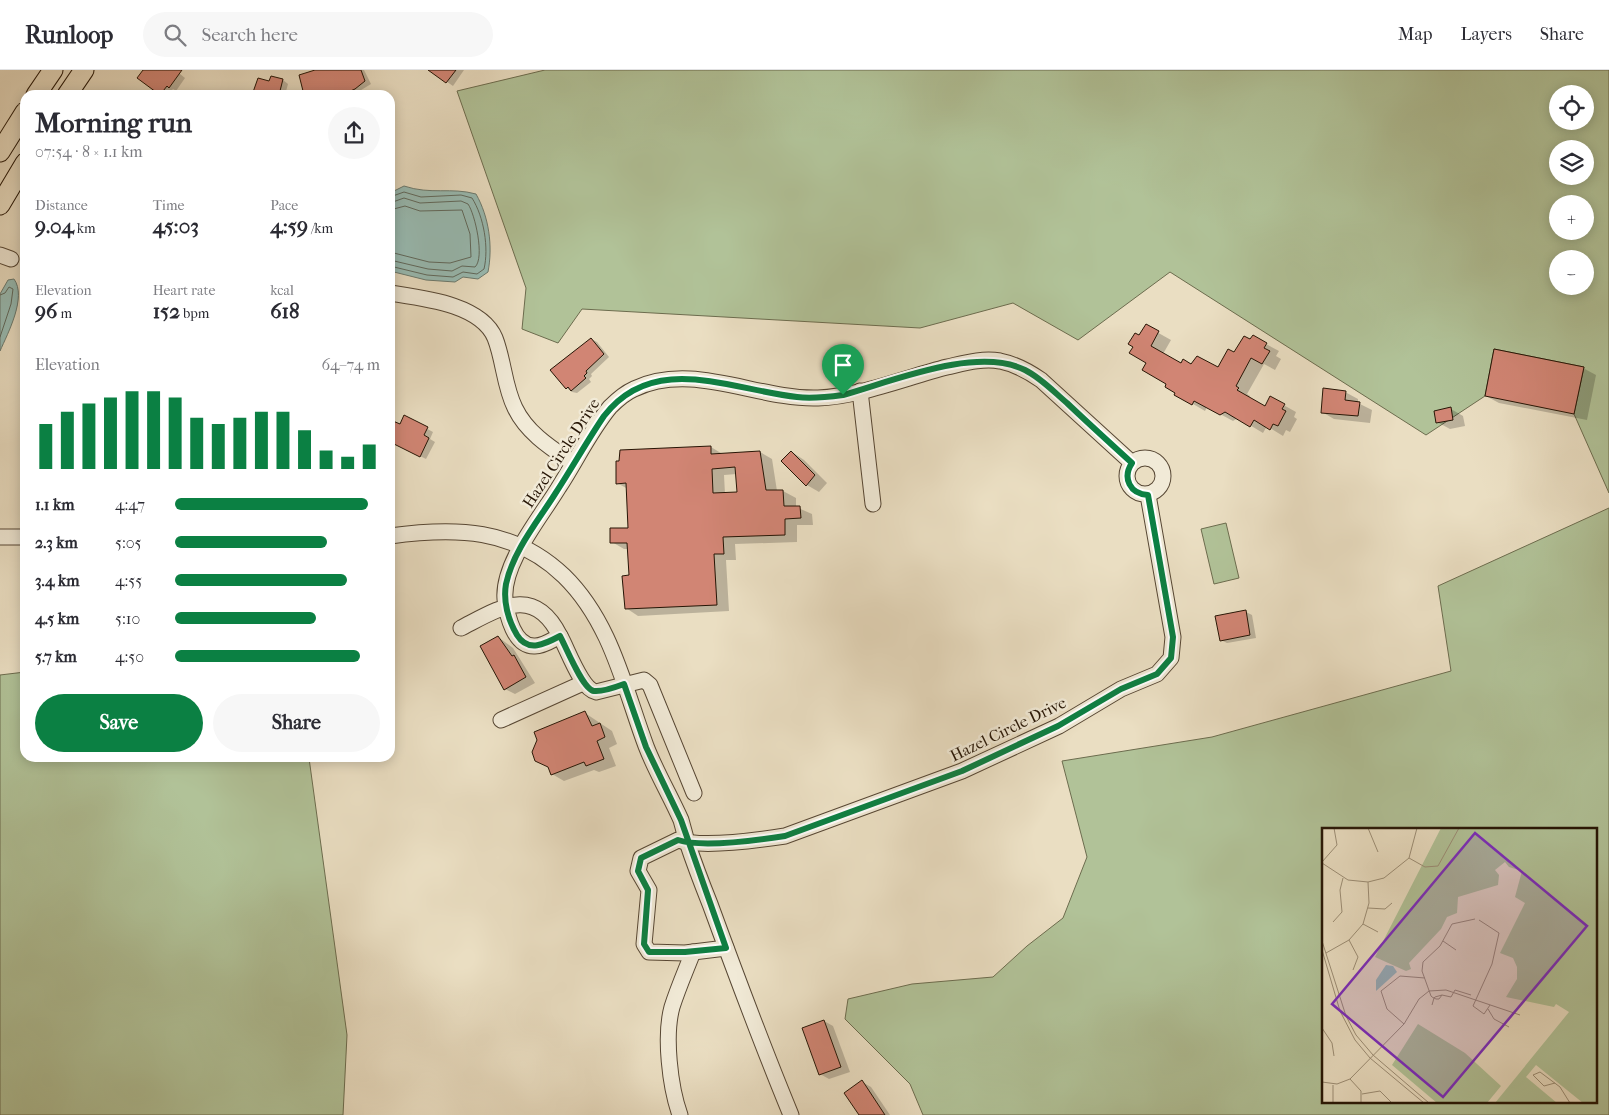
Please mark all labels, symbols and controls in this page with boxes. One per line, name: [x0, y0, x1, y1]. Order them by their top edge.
search box: [143, 12, 493, 57]
text: Runloop: [25, 21, 113, 49]
icon: search: [161, 21, 189, 49]
text: Search here: [201, 24, 298, 46]
text: Map: [1398, 24, 1432, 45]
text: Layers: [1460, 24, 1512, 45]
text: Share: [1540, 24, 1584, 45]
map controls: [1549, 85, 1594, 295]
button: locate: [1549, 85, 1594, 130]
text: Morning run: [35, 106, 192, 139]
button: share: [328, 107, 380, 159]
button: layers: [1549, 140, 1594, 185]
text: 07:54 · 8 × 1.1 km: [35, 142, 142, 161]
button: +: [1549, 195, 1594, 240]
text: Distance: [35, 197, 88, 214]
text: Time: [153, 197, 184, 214]
text: Pace: [270, 197, 298, 214]
text: 9.04: [35, 214, 74, 238]
text: 45:03: [153, 214, 199, 238]
text: 4:59: [270, 214, 308, 238]
text: km: [74, 220, 96, 237]
text: /km: [308, 220, 333, 237]
button: −: [1549, 250, 1594, 295]
text: Elevation: [35, 282, 92, 299]
text: Heart rate: [153, 282, 215, 299]
text: kcal: [270, 282, 294, 299]
text: 96: [35, 299, 57, 323]
text: 152: [153, 299, 180, 323]
text: 618: [270, 299, 300, 323]
text: m: [57, 305, 72, 322]
text: bpm: [180, 305, 209, 322]
pin: [822, 344, 864, 395]
icon: arrive: [829, 351, 857, 379]
text: Elevation: [35, 355, 100, 374]
text: 64–74 m: [322, 355, 380, 374]
street label: Hazel Circle Drive: [519, 395, 604, 511]
text: 1.1 km: [35, 495, 74, 514]
text: 4:47: [115, 495, 145, 514]
text: 2.3 km: [35, 533, 78, 552]
text: 5:05: [115, 533, 142, 552]
text: 3.4 km: [35, 571, 79, 590]
text: 4:55: [115, 571, 142, 590]
text: 4.5 km: [35, 609, 79, 628]
text: 5:10: [115, 609, 140, 628]
text: 5.7 km: [35, 647, 77, 666]
text: 4:50: [115, 647, 144, 666]
street label: Hazel Circle Drive: [947, 693, 1069, 765]
button: Save: [35, 694, 203, 752]
button: Share: [213, 694, 380, 752]
inset map: [1322, 828, 1596, 1102]

